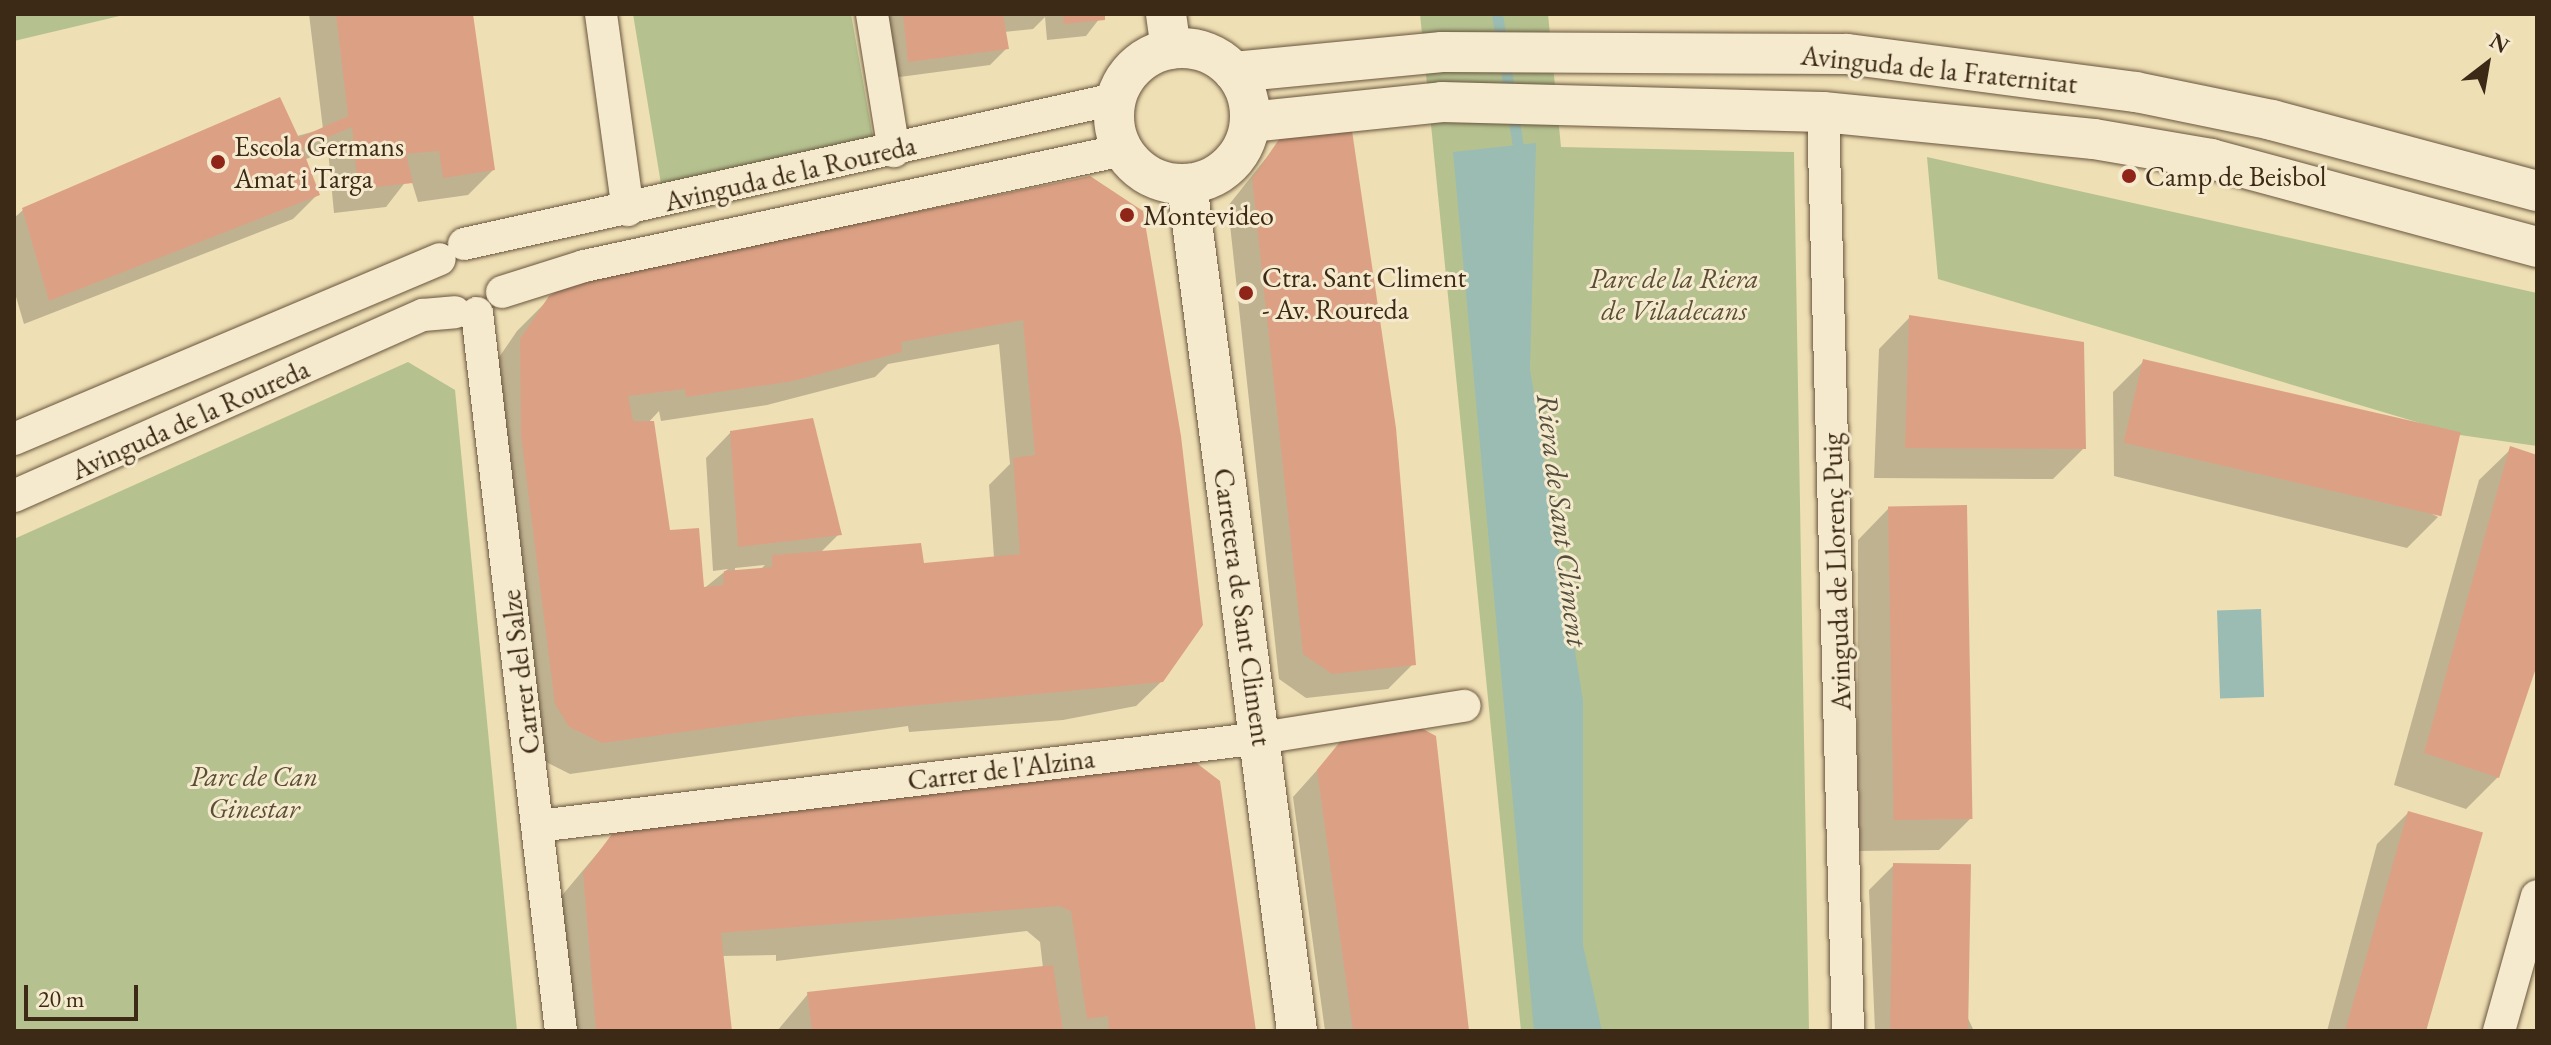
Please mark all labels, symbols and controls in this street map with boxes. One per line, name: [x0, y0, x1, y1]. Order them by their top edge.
north arrow: [2447, 24, 2527, 104]
text: N: [2485, 26, 2515, 60]
street label: Avinguda de la Fraternitat: [1799, 38, 2079, 100]
street label: Avinguda de la Roureda: [661, 128, 919, 218]
place label: Escola Germans Amat i Targa: [234, 129, 404, 195]
marker: Escola Germans Amat i Targa: [209, 153, 227, 171]
place label: Camp de Beisbol: [2145, 159, 2326, 193]
marker: Camp de Beisbol: [2120, 167, 2138, 185]
place label: Montevideo: [1143, 198, 1274, 232]
marker: Montevideo: [1118, 206, 1136, 224]
place label: Ctra. Sant Climent - Av. Roureda: [1262, 260, 1466, 326]
park label: Parc de la Riera de Viladecans: [1589, 261, 1759, 327]
marker: Ctra. Sant Climent - Av. Roureda: [1237, 284, 1255, 302]
street label: Avinguda de la Roureda: [66, 351, 314, 487]
water label: Riera de Sant Climent: [1529, 391, 1595, 649]
street label: Avinguda de Llorenç Puig: [1814, 432, 1858, 712]
street label: Carretera de Sant Climent: [1207, 466, 1279, 748]
street label: Carrer del Salze: [493, 588, 547, 756]
street label: Carrer de l'Alzina: [906, 741, 1096, 797]
park label: Parc de Can Ginestar: [190, 759, 318, 825]
scale bar: [28, 969, 142, 1019]
text: 20 m: [38, 983, 85, 1014]

